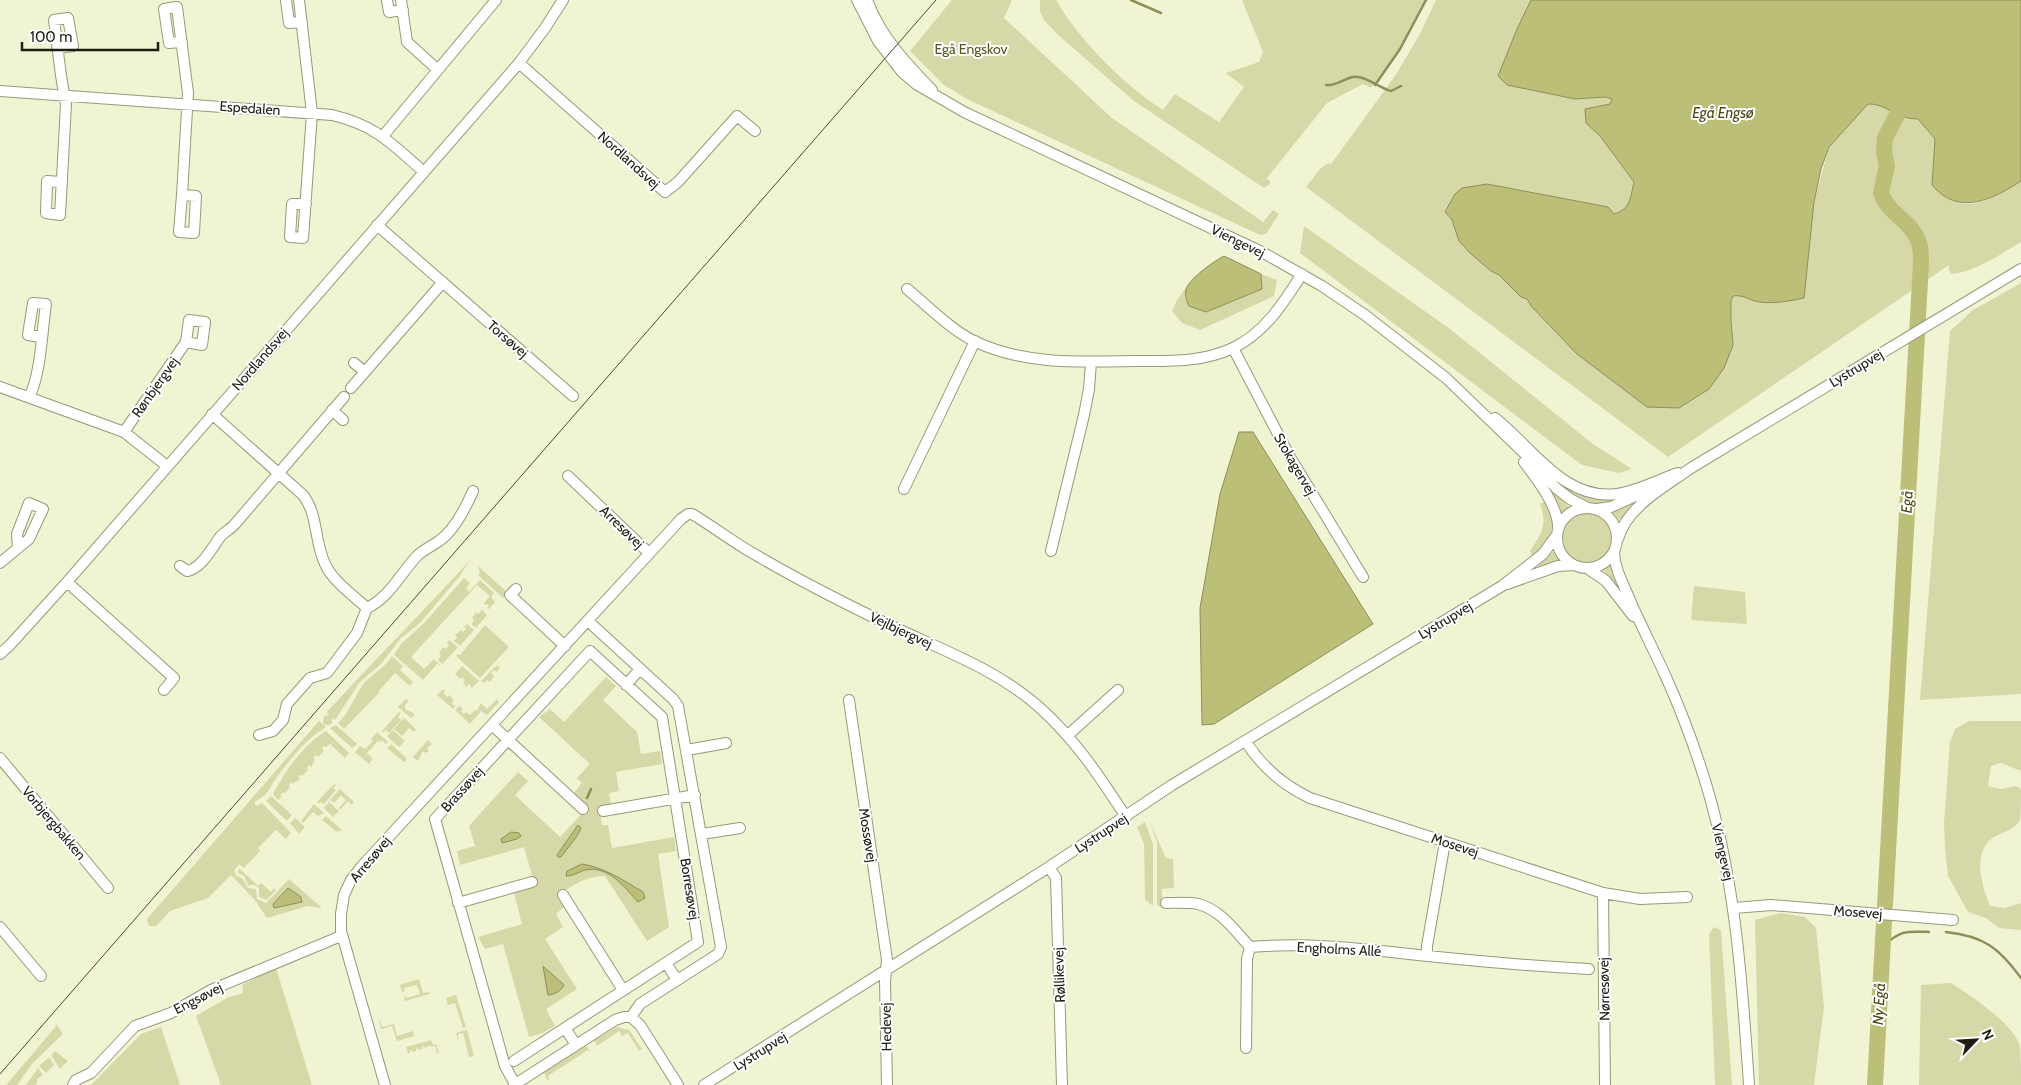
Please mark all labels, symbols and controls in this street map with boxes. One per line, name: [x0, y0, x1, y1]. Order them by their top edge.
scale bar: [22, 20, 159, 52]
text: 100 m: [30, 28, 72, 46]
park label: Egå Engskov: [934, 40, 1008, 58]
street label: Espedalen: [219, 97, 281, 119]
water label: Egå Engsø: [1692, 104, 1754, 122]
street label: Nordlandsvej: [594, 127, 664, 193]
street label: Viengevej: [1208, 220, 1268, 262]
street label: Torsøvej: [484, 316, 532, 362]
street label: Nordlandsvej: [228, 324, 292, 394]
street label: Lystrupvej: [1826, 345, 1886, 391]
street label: Rønbjergvej: [128, 353, 182, 421]
street label: Stokagervej: [1270, 430, 1320, 498]
water label: Egå: [1897, 490, 1917, 514]
street label: Arresøvej: [596, 502, 648, 553]
street label: Lystrupvej: [1415, 597, 1475, 643]
street label: Vejlbjergvej: [867, 608, 935, 652]
street label: Brassøvej: [437, 762, 487, 816]
street label: Vorbjergbakken: [18, 782, 90, 864]
street label: Mossøvej: [855, 806, 881, 864]
street label: Lystrupvej: [1071, 809, 1131, 857]
street label: Viengevej: [1708, 822, 1738, 882]
street label: Mosevej: [1429, 829, 1481, 861]
street label: Arresøvej: [346, 832, 395, 886]
street label: Borresøvej: [676, 857, 704, 921]
street label: Mosevej: [1833, 901, 1883, 923]
street label: Engholms Allé: [1296, 938, 1382, 960]
street label: Røllikevej: [1049, 947, 1069, 1003]
street label: Nørresøvej: [1594, 957, 1614, 1021]
street label: Engsøvej: [170, 978, 226, 1018]
water label: Ny Egå: [1869, 982, 1889, 1026]
street label: Hedevej: [877, 1002, 895, 1051]
north arrow: [1951, 1015, 2001, 1065]
text: N: [1978, 1026, 1998, 1043]
street label: Lystrupvej: [730, 1028, 790, 1074]

